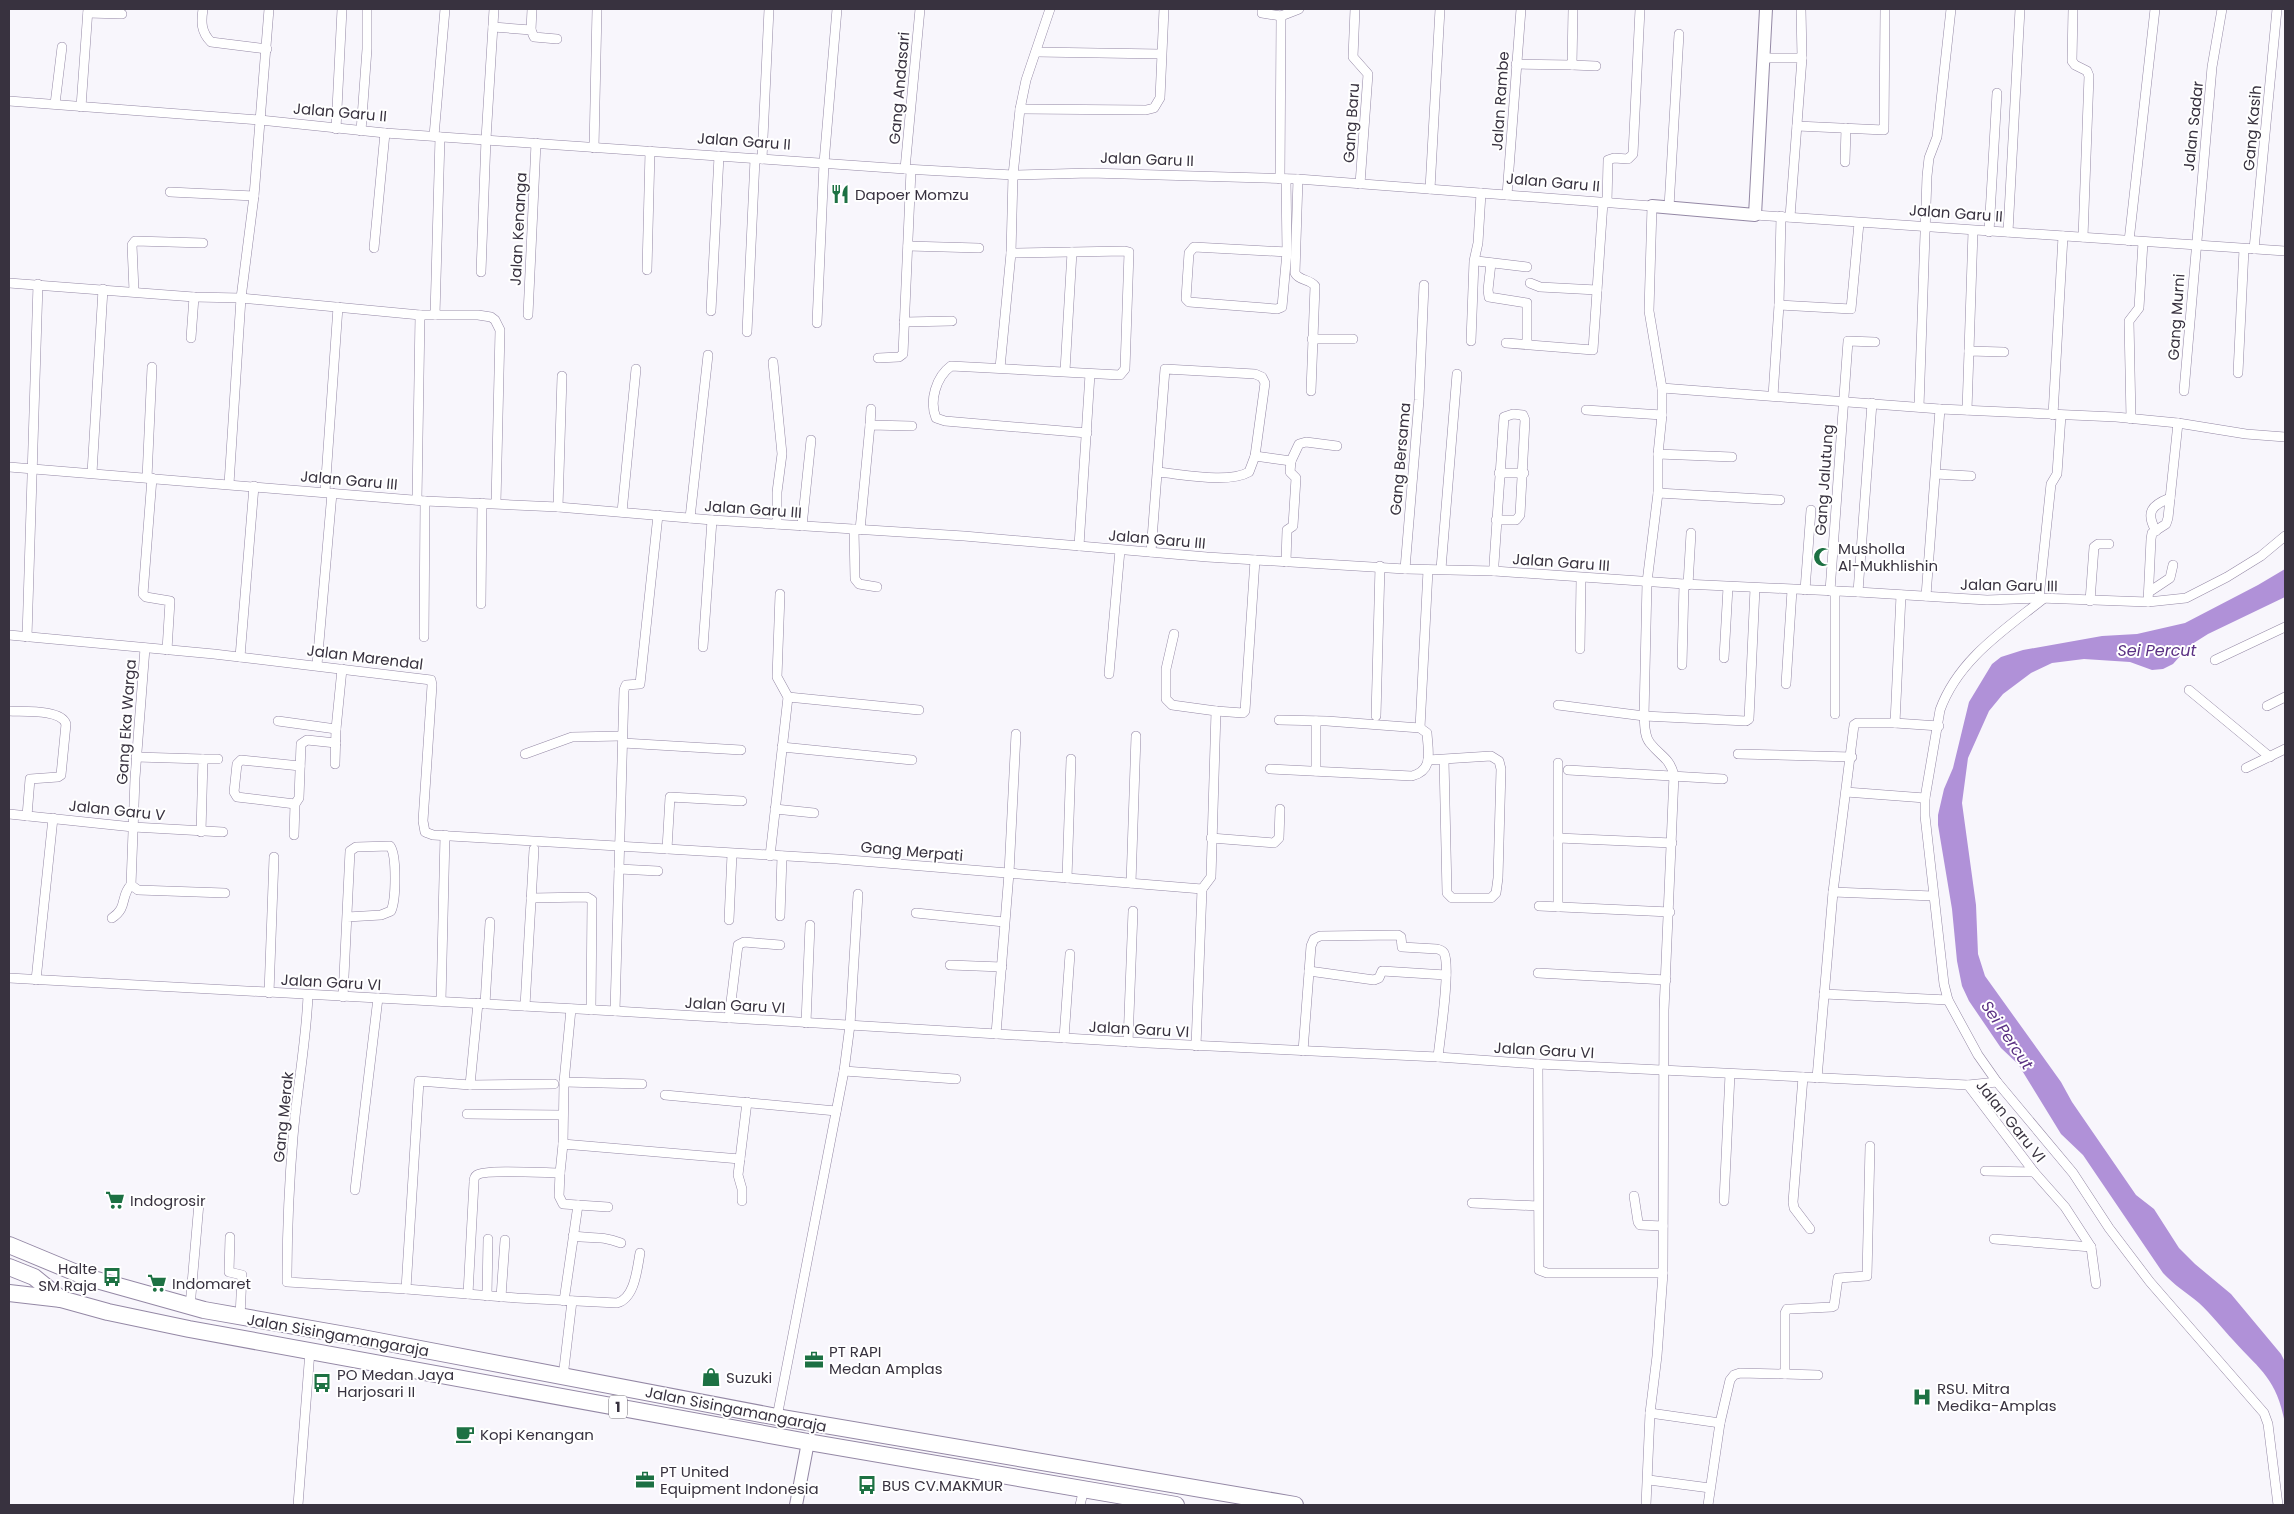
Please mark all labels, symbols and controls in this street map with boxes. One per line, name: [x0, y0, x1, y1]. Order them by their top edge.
street label: Gang Andasari: [884, 31, 914, 145]
street label: Jalan Rambe: [1486, 51, 1514, 151]
street label: Jalan Sadar: [2178, 80, 2208, 172]
street label: Gang Baru: [1338, 82, 1364, 164]
street label: Gang Kasih: [2238, 84, 2266, 172]
street label: Jalan Garu II: [292, 97, 388, 127]
street label: Jalan Garu II: [696, 127, 792, 155]
street label: Jalan Garu II: [1100, 147, 1194, 171]
street label: Jalan Garu II: [1505, 167, 1601, 197]
street label: Jalan Kenanga: [505, 172, 531, 286]
restaurant icon: Dapoer Momzu: [829, 183, 851, 205]
place label: Dapoer Momzu: [855, 184, 969, 205]
street label: Jalan Garu II: [1908, 199, 2004, 227]
street label: Gang Murni: [2162, 273, 2190, 361]
street label: Gang Bersama: [1385, 402, 1415, 516]
street label: Gang Jalutung: [1810, 424, 1838, 536]
street label: Jalan Garu III: [299, 465, 399, 495]
street label: Jalan Garu III: [704, 495, 802, 523]
street label: Jalan Garu III: [1107, 524, 1207, 554]
place label: Musholla Al-Mukhlishin: [1838, 538, 1938, 576]
mosque icon: Musholla Al-Mukhlishin: [1812, 546, 1834, 568]
street label: Jalan Garu III: [1512, 548, 1610, 576]
street label: Jalan Garu III: [1960, 574, 2058, 596]
street label: Jalan Marendal: [306, 639, 424, 675]
water label: Sei Percut: [2118, 639, 2198, 662]
street label: Gang Eka Warga: [111, 659, 141, 785]
street label: Jalan Garu V: [68, 795, 166, 825]
street label: Gang Merpati: [860, 836, 964, 866]
street label: Jalan Garu VI: [280, 969, 382, 995]
street label: Jalan Garu VI: [684, 992, 786, 1018]
water label: Sei Percut: [1975, 996, 2039, 1075]
street label: Jalan Garu VI: [1088, 1016, 1190, 1042]
street label: Jalan Garu VI: [1493, 1037, 1595, 1063]
street label: Gang Merak: [268, 1070, 298, 1163]
street label: Jalan Garu VI: [1971, 1075, 2051, 1167]
supermarket icon: Indogrosir: [104, 1189, 126, 1211]
place label: Indogrosir: [130, 1190, 206, 1211]
place label: Halte SM Raja: [38, 1258, 97, 1296]
bus stop icon: Halte SM Raja: [101, 1266, 123, 1288]
supermarket icon: Indomaret: [146, 1272, 168, 1294]
place label: Indomaret: [172, 1273, 251, 1294]
street label: Jalan Sisingamangaraja: [245, 1309, 431, 1361]
place label: PT RAPI Medan Amplas: [829, 1341, 943, 1379]
office icon: PT RAPI Medan Amplas: [803, 1349, 825, 1371]
place label: PO Medan Jaya Harjosari II: [337, 1364, 454, 1402]
shop icon: Suzuki: [700, 1366, 722, 1388]
place label: Suzuki: [726, 1367, 772, 1388]
bus stop icon: PO Medan Jaya Harjosari II: [311, 1372, 333, 1394]
place label: RSU. Mitra Medika-Amplas: [1937, 1378, 2057, 1416]
street label: Jalan Sisingamangaraja: [643, 1381, 829, 1437]
hospital icon: RSU. Mitra Medika-Amplas: [1911, 1386, 1933, 1408]
road number: 1: [609, 1395, 627, 1418]
cafe icon: Kopi Kenangan: [454, 1423, 476, 1445]
place label: Kopi Kenangan: [480, 1424, 594, 1445]
place label: PT United Equipment Indonesia: [660, 1461, 819, 1499]
office icon: PT United Equipment Indonesia: [634, 1469, 656, 1491]
bus stop icon: BUS CV.MAKMUR: [856, 1474, 878, 1496]
place label: BUS CV.MAKMUR: [882, 1475, 1003, 1496]

